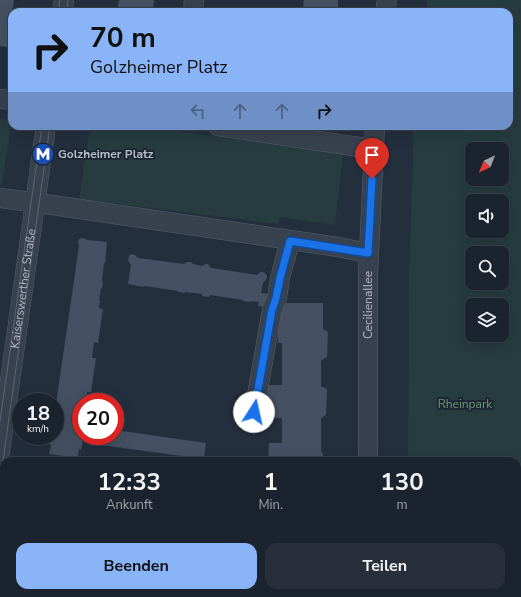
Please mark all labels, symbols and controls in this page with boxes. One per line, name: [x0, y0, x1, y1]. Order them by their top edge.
text: 70 m: [90, 19, 156, 57]
icon: right: [24, 24, 76, 76]
text: Golzheimer Platz: [90, 55, 228, 79]
icon: left: [187, 100, 209, 122]
icon: ahead: [229, 100, 251, 122]
icon: ahead: [271, 100, 293, 122]
icon: right: [313, 100, 335, 122]
pin: [355, 138, 389, 179]
metro station icon: Golzheimer Platz: [30, 141, 56, 167]
north arrow: [465, 142, 509, 186]
map controls: [465, 142, 509, 342]
icon: arrive: [361, 144, 383, 166]
place label: Golzheimer Platz: [58, 146, 154, 162]
button: sound: [465, 194, 509, 238]
street label: Kaiserswerther Straße: [7, 228, 39, 349]
button: search: [465, 246, 509, 290]
street label: Cecilienallee: [360, 271, 376, 339]
button: layers: [465, 298, 509, 342]
position arrow: [233, 391, 275, 433]
speed limit sign: 20: [72, 393, 124, 445]
park label: Rheinpark: [438, 396, 493, 412]
text: 18: [26, 400, 50, 427]
text: km/h: [27, 422, 49, 436]
text: 12:33: [97, 466, 161, 498]
text: 1: [263, 466, 278, 498]
text: 130: [380, 466, 424, 498]
text: Ankunft: [106, 496, 153, 514]
text: Min.: [258, 496, 283, 514]
text: m: [396, 496, 408, 514]
button: Beenden: [16, 543, 257, 589]
button: Teilen: [265, 543, 505, 589]

